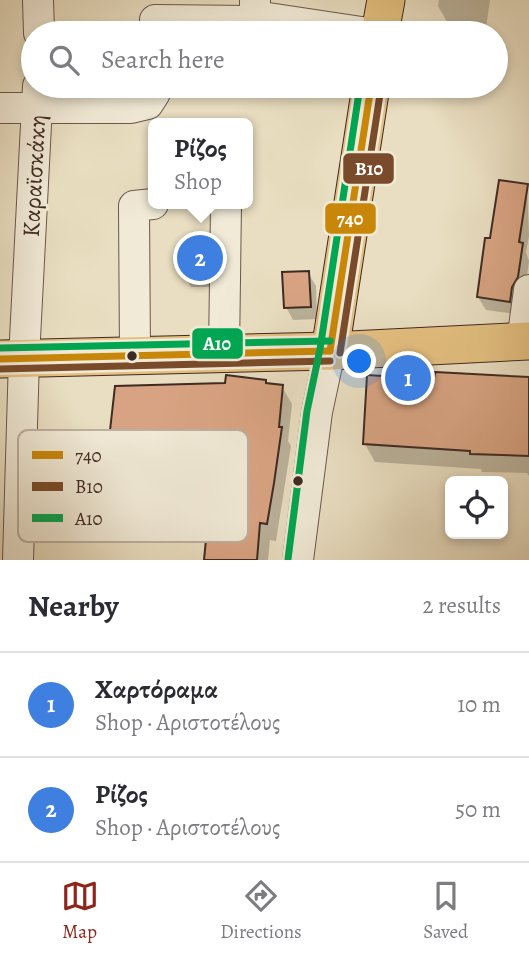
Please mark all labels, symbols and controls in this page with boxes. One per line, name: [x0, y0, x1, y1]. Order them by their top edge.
search box: [21, 21, 508, 98]
icon: search: [45, 41, 83, 79]
text: Search here: [101, 42, 225, 77]
street label: Καραϊσκάκη: [15, 114, 53, 238]
popup: [148, 118, 253, 209]
text: Ρίζος: [174, 131, 227, 166]
line badge: Β10: [342, 152, 395, 185]
text: Β10: [355, 156, 384, 182]
text: Shop: [174, 166, 222, 197]
line badge: 740: [324, 202, 377, 235]
text: 740: [337, 206, 364, 232]
pin: 2: [177, 232, 223, 284]
line badge: Α10: [191, 327, 244, 360]
text: Α10: [202, 331, 232, 357]
your location: [342, 344, 376, 378]
unlabelled marker: [125, 349, 139, 363]
pin: 1: [385, 352, 431, 404]
legend: [18, 430, 248, 542]
text: 740: [75, 443, 102, 469]
text: Β10: [75, 474, 103, 500]
unlabelled marker: [291, 474, 305, 488]
map controls: [445, 476, 508, 539]
button: locate: [445, 476, 508, 539]
text: Α10: [74, 506, 103, 532]
text: Nearby: [28, 586, 119, 626]
text: 2 results: [423, 590, 501, 621]
text: Χαρτόραμα: [95, 672, 218, 707]
text: 1: [47, 689, 55, 720]
text: 10 m: [457, 689, 501, 720]
text: Shop · Αριστοτέλους: [95, 707, 280, 738]
text: Ρίζος: [95, 777, 148, 812]
text: 2: [45, 794, 57, 825]
text: 50 m: [455, 794, 501, 825]
text: Shop · Αριστοτέλους: [95, 812, 280, 843]
tab: Map: [61, 877, 99, 945]
tab: Directions: [220, 877, 302, 945]
tab: Saved: [423, 877, 468, 945]

